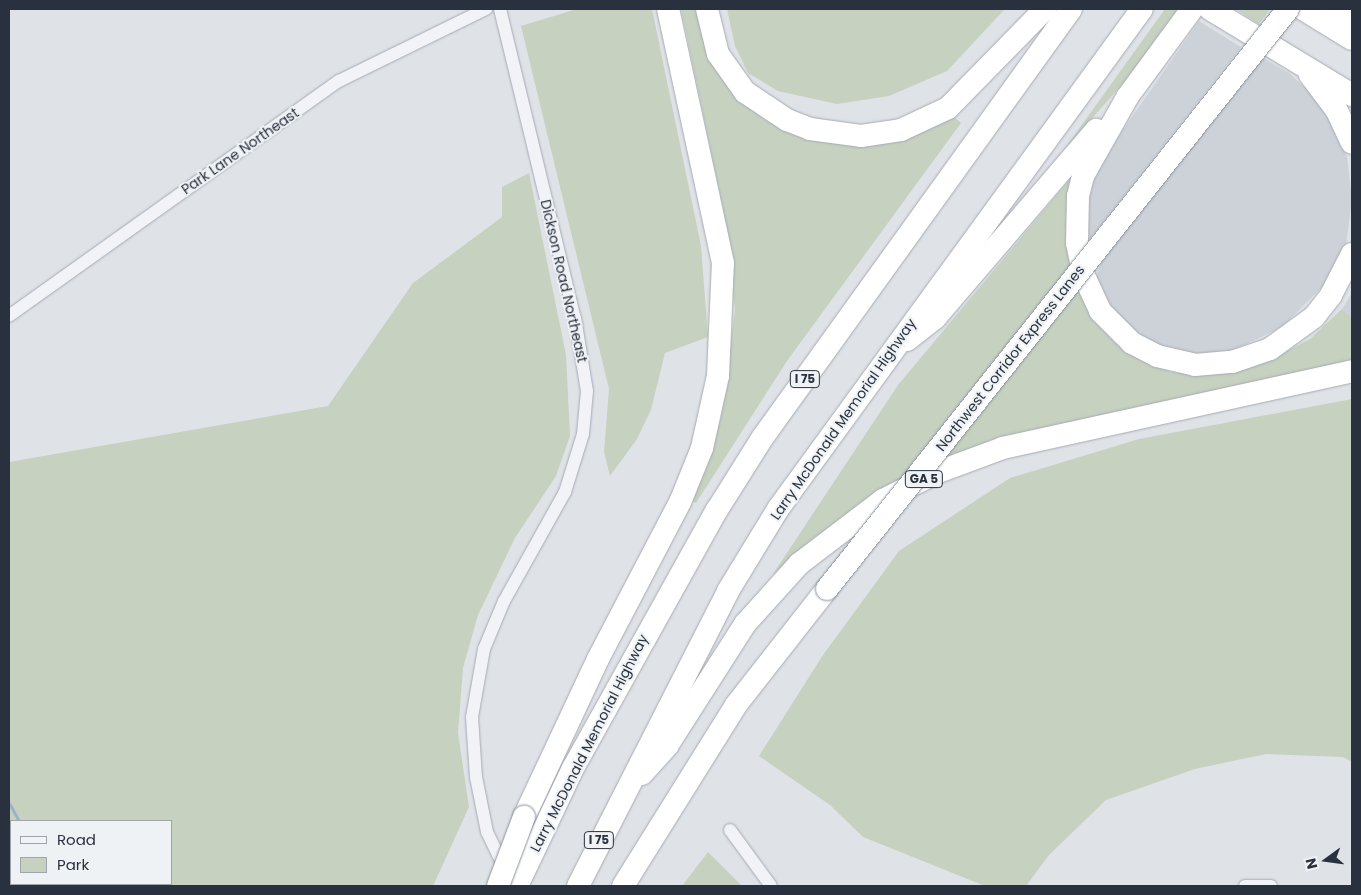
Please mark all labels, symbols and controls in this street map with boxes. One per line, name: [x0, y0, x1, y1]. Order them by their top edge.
street label: Park Lane Northeast: [178, 104, 302, 198]
street label: Dickson Road Northeast: [537, 198, 591, 364]
street label: Northwest Corridor Express Lanes: [932, 262, 1088, 454]
street label: Larry McDonald Memorial Highway: [767, 315, 919, 523]
road number: I 75: [789, 369, 821, 388]
road number: GA 5: [904, 469, 944, 488]
street label: Larry McDonald Memorial Highway: [527, 631, 651, 855]
legend: [10, 820, 172, 885]
text: Road: [57, 829, 96, 850]
road number: I 75: [583, 830, 615, 850]
north arrow: [1301, 835, 1351, 885]
text: Park: [57, 854, 89, 875]
text: N: [1300, 856, 1322, 871]

